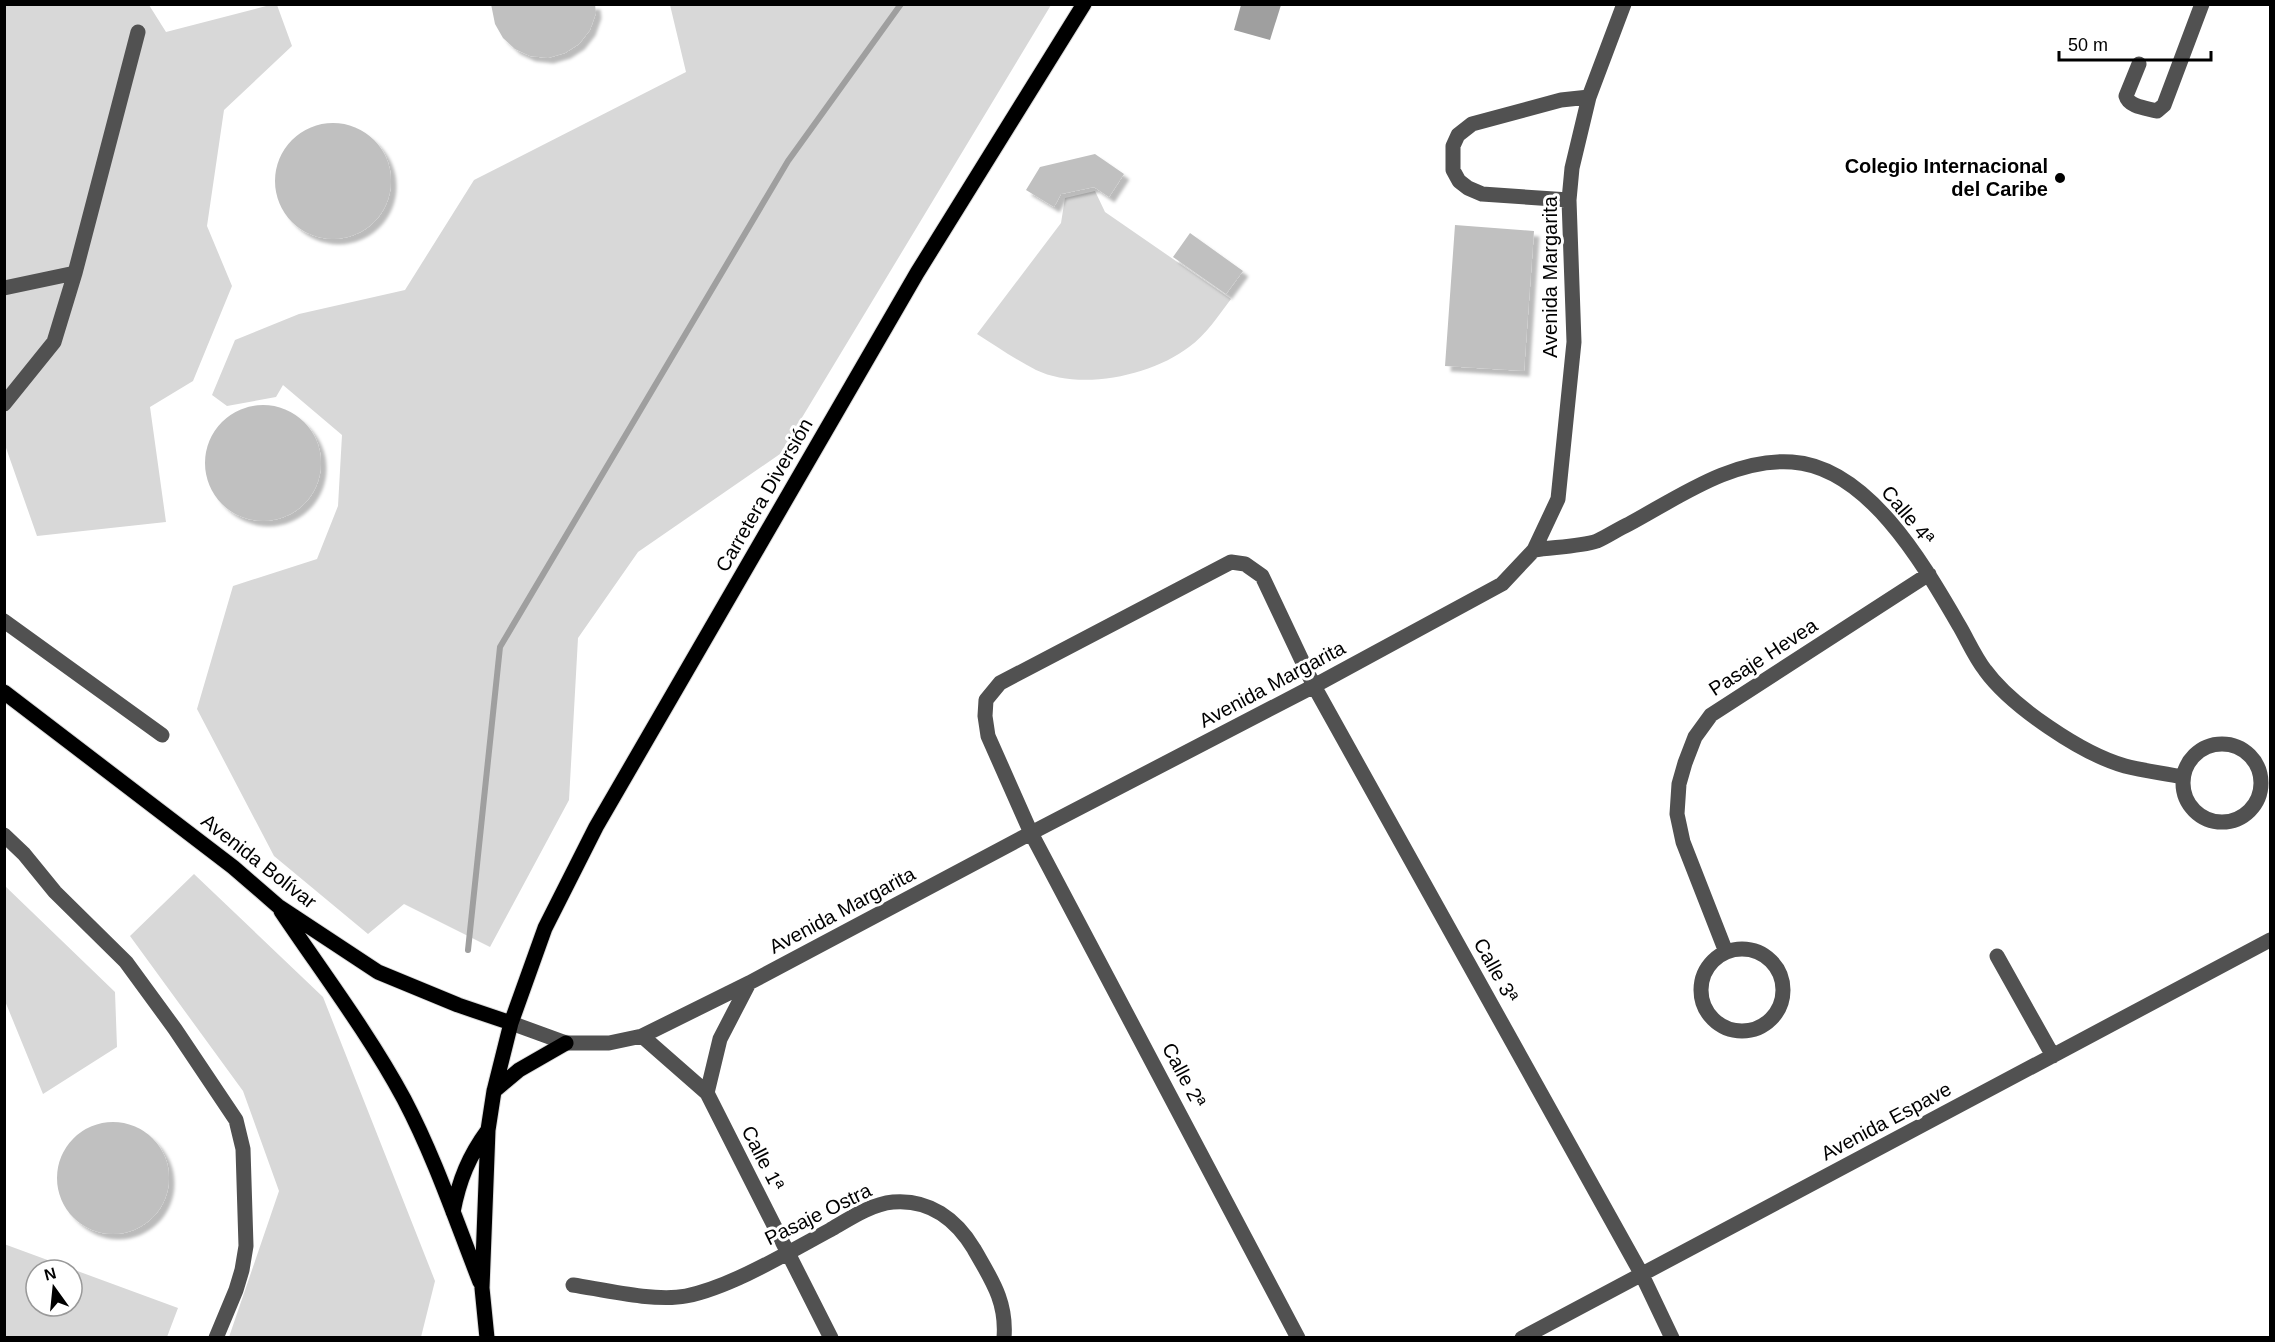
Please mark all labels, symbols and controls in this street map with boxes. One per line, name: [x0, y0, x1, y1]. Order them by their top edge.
scale bar: [2059, 24, 2210, 62]
text: 50 m: [2068, 35, 2108, 55]
place label: Colegio Internacional del Caribe: [1845, 155, 2048, 200]
marker: Colegio Internacional del Caribe: [2053, 171, 2067, 185]
street label: Avenida Margarita: [1539, 195, 1561, 358]
street label: Carretera Diversión: [711, 414, 817, 576]
street label: Calle 4ª: [1877, 481, 1939, 549]
street label: Pasaje Hevea: [1705, 613, 1822, 700]
street label: Avenida Margarita: [1195, 636, 1349, 732]
street label: Avenida Bolívar: [197, 809, 321, 913]
street label: Avenida Margarita: [765, 862, 919, 958]
street label: Calle 3ª: [1469, 934, 1523, 1006]
street label: Calle 2ª: [1158, 1039, 1210, 1111]
street label: Avenida Espave: [1817, 1077, 1955, 1165]
street label: Calle 1ª: [737, 1122, 789, 1195]
street label: Pasaje Ostra: [761, 1178, 876, 1249]
north arrow: [24, 1258, 84, 1318]
text: N: [42, 1264, 58, 1284]

